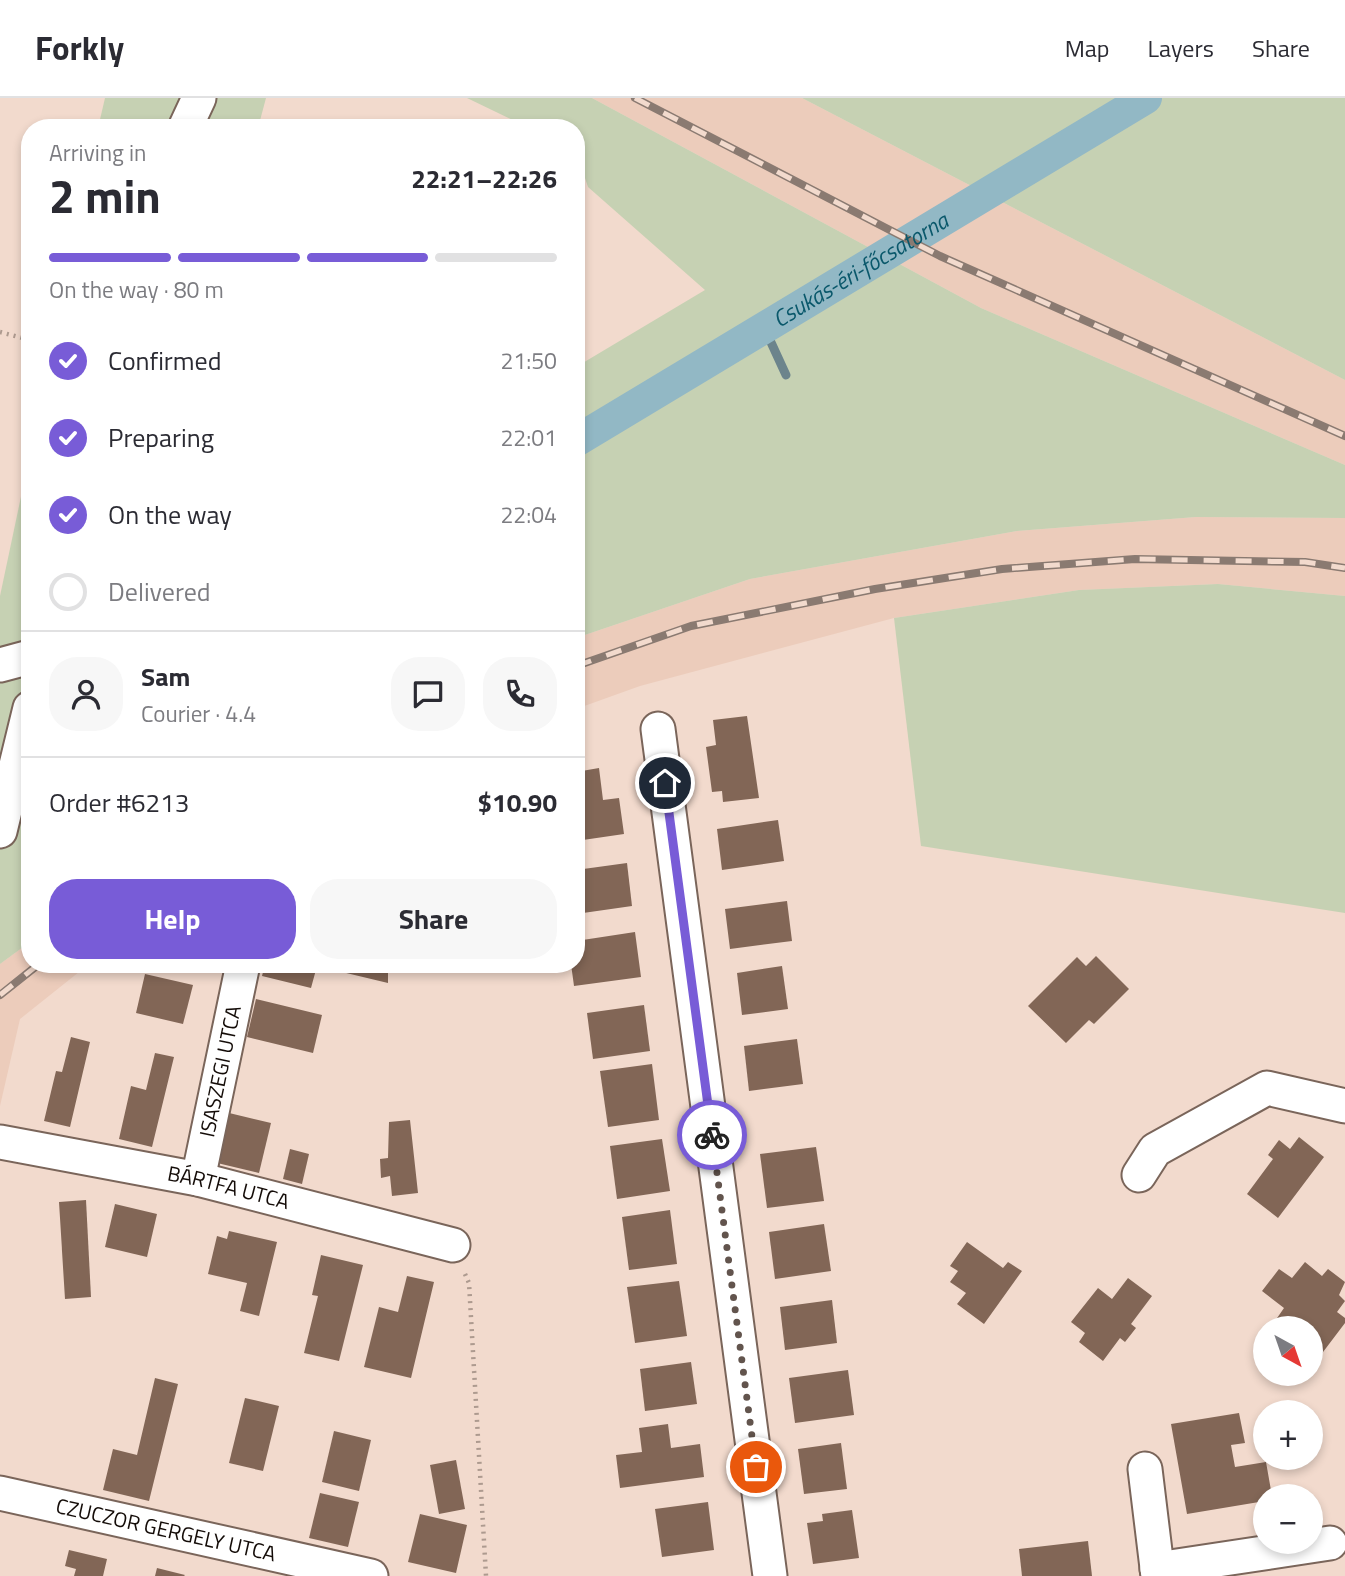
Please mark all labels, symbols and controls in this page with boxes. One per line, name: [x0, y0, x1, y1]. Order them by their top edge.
text: Forkly: [35, 23, 124, 73]
text: Map: [1065, 30, 1110, 66]
text: Layers: [1148, 30, 1214, 66]
text: Share: [1252, 30, 1310, 66]
text: Arriving in: [49, 135, 146, 170]
text: 22:21–22:26: [411, 159, 557, 198]
text: 2 min: [49, 161, 161, 231]
water label: Csukás-éri-főcsatorna: [766, 202, 956, 336]
text: On the way · 80 m: [49, 272, 224, 307]
text: Confirmed: [108, 341, 222, 380]
icon: check: [49, 342, 87, 380]
text: 21:50: [500, 343, 557, 378]
text: Preparing: [108, 418, 214, 457]
icon: check: [49, 419, 87, 457]
text: 22:01: [500, 420, 557, 455]
text: On the way: [108, 495, 232, 534]
icon: check: [49, 496, 87, 534]
text: 22:04: [500, 497, 557, 532]
text: Delivered: [108, 572, 211, 611]
button: person: [49, 657, 123, 731]
text: Sam: [141, 657, 190, 696]
button: chat: [391, 657, 465, 731]
button: phone: [483, 657, 557, 731]
text: Courier · 4.4: [141, 696, 256, 731]
pin: [635, 753, 695, 813]
icon: home: [646, 764, 684, 802]
text: Order #6213: [49, 783, 189, 822]
text: $10.90: [478, 783, 557, 822]
button: Help: [49, 879, 296, 959]
button: Share: [310, 879, 557, 959]
street label: ISASZEGI UTCA: [190, 1002, 249, 1140]
courier: [677, 1100, 747, 1170]
icon: bike: [693, 1116, 731, 1154]
street label: BÁRTFA UTCA: [165, 1157, 294, 1217]
north arrow: [1253, 1316, 1323, 1386]
map controls: [1253, 1316, 1323, 1554]
button: +: [1253, 1400, 1323, 1470]
pin: [726, 1437, 786, 1497]
icon: bag: [737, 1448, 775, 1486]
button: −: [1253, 1484, 1323, 1554]
street label: CZUCZOR GERGELY UTCA: [53, 1489, 280, 1569]

